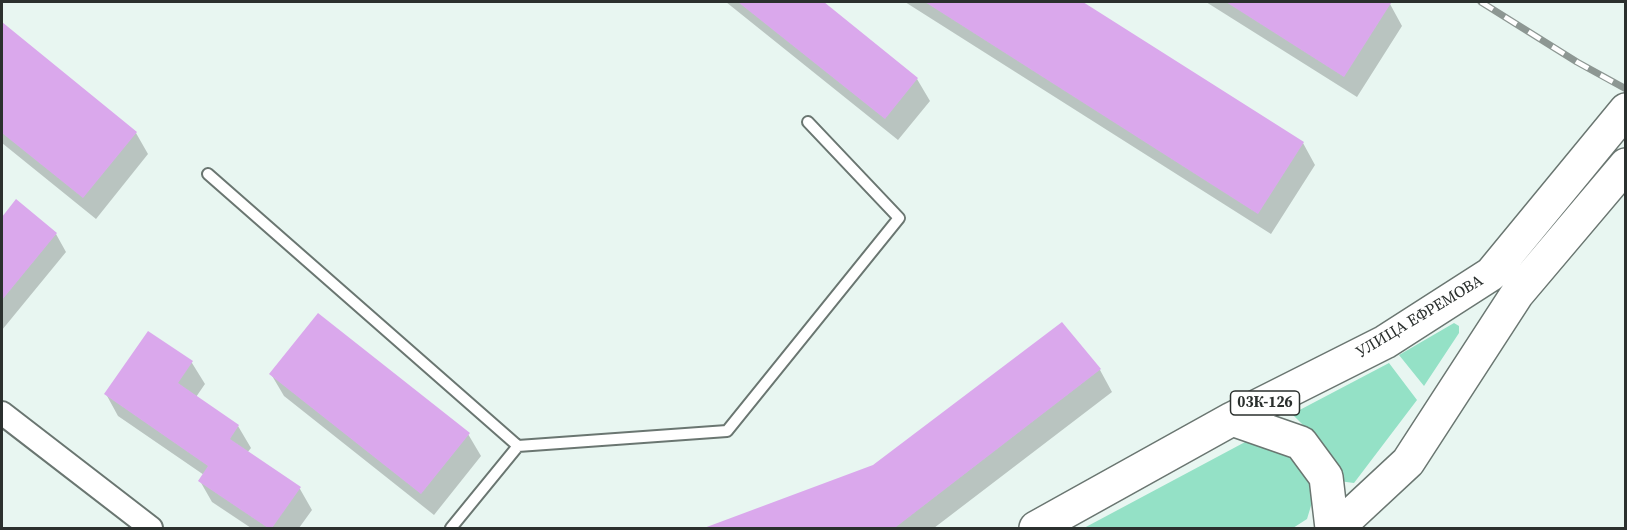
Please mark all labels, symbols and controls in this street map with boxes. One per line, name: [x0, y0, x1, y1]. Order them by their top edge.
street label: УЛИЦА ЕФРЕМОВА: [1353, 271, 1487, 363]
road number: 03К-126: [1230, 391, 1300, 415]

